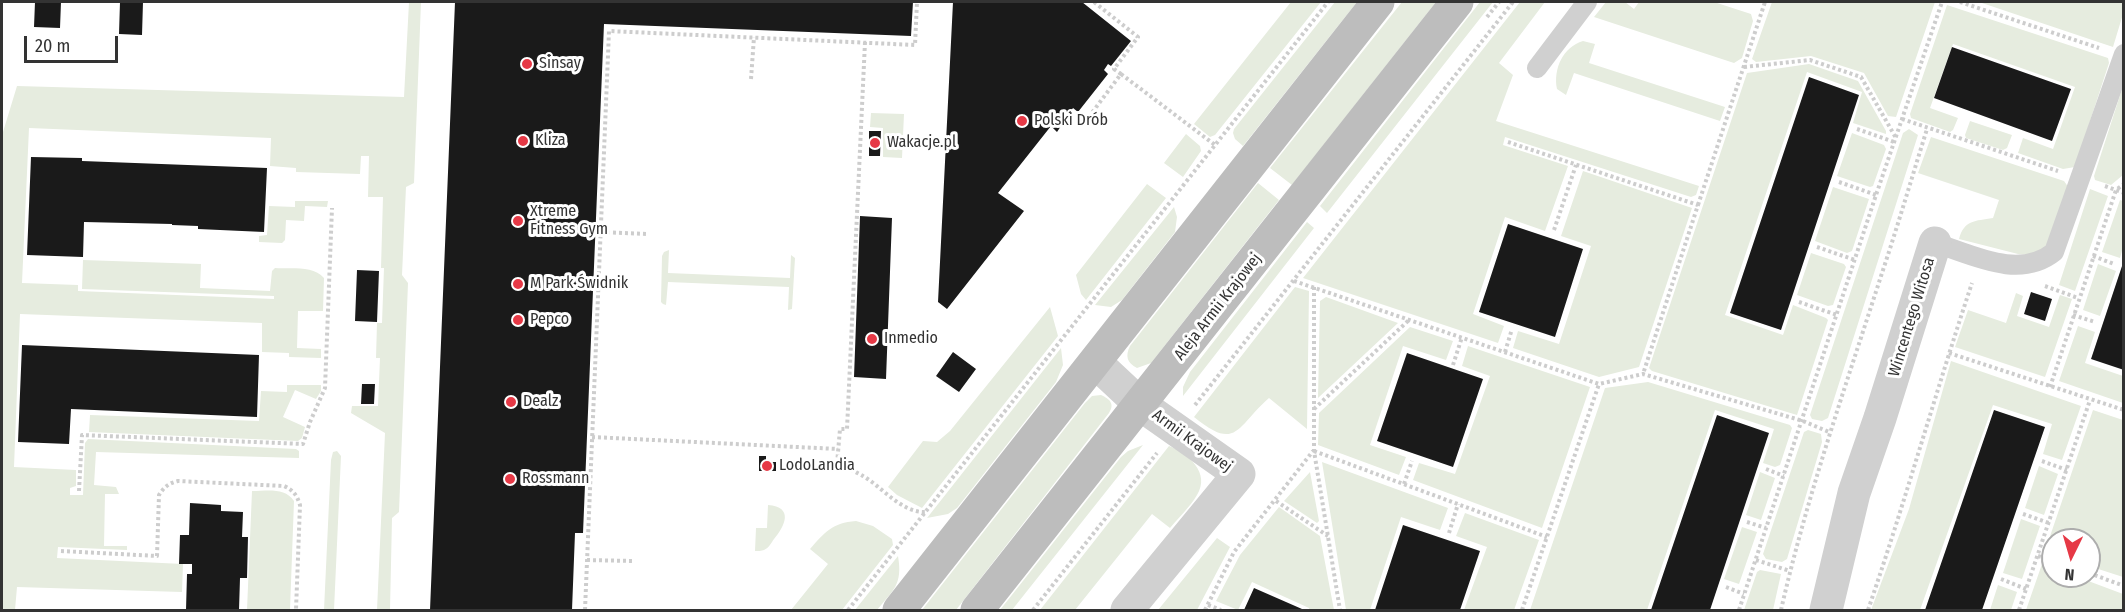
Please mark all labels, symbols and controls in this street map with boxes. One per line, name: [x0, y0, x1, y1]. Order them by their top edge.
scale bar: [27, 24, 122, 62]
text: 20 m: [35, 35, 70, 57]
place label: Sinsay: [539, 54, 581, 74]
marker: Sinsay: [520, 57, 534, 71]
place label: Polski Drób: [1034, 111, 1108, 131]
marker: Polski Drób: [1015, 114, 1029, 128]
place label: Kliza: [535, 131, 566, 151]
place label: Wakacje.pl: [887, 133, 956, 153]
marker: Kliza: [516, 134, 530, 148]
marker: Wakacje.pl: [868, 136, 882, 150]
place label: Xtreme Fitness Gym: [530, 202, 608, 240]
marker: Xtreme Fitness Gym: [511, 214, 525, 228]
street label: Aleja Armii Krajowej: [1170, 250, 1266, 364]
street label: Wincentego Witosa: [1885, 255, 1939, 379]
place label: M Park Świdnik: [530, 274, 628, 294]
marker: M Park Świdnik: [511, 277, 525, 291]
place label: Pepco: [530, 310, 569, 330]
marker: Pepco: [511, 313, 525, 327]
place label: Inmedio: [884, 329, 938, 349]
marker: Inmedio: [865, 332, 879, 346]
place label: Dealz: [523, 392, 558, 412]
marker: Dealz: [504, 395, 518, 409]
street label: Armii Krajowej: [1148, 406, 1236, 476]
place label: LodoLandia: [779, 456, 855, 476]
marker: LodoLandia: [760, 459, 774, 473]
place label: Rossmann: [522, 469, 589, 489]
marker: Rossmann: [503, 472, 517, 486]
north arrow: [2041, 528, 2101, 588]
text: N: [2064, 565, 2075, 584]

